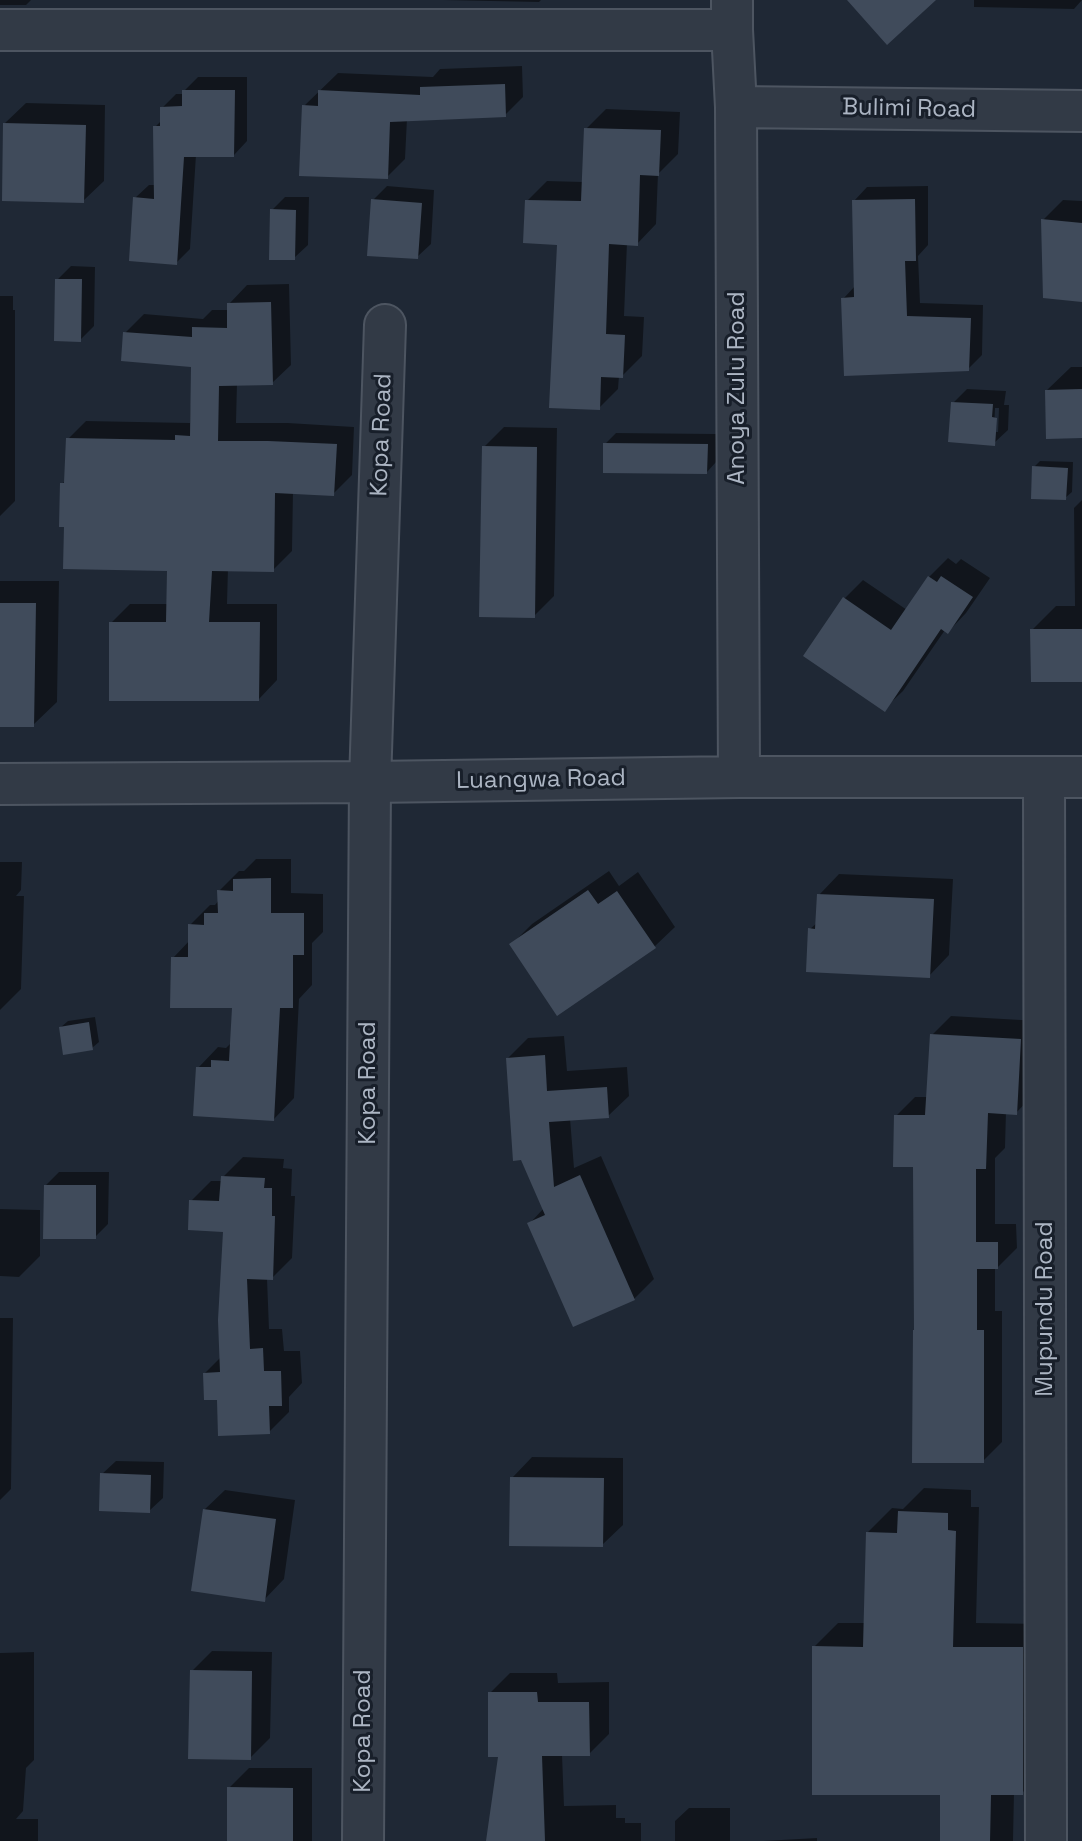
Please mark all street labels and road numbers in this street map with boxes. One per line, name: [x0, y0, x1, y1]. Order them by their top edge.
street label: Bulimi Road: [842, 93, 976, 125]
street label: Anoya Zulu Road: [723, 291, 751, 485]
street label: Kopa Road: [365, 373, 399, 497]
street label: Luangwa Road: [456, 764, 626, 796]
street label: Kopa Road: [354, 1021, 382, 1145]
street label: Mupundu Road: [1031, 1221, 1059, 1397]
street label: Kopa Road: [349, 1669, 377, 1793]

